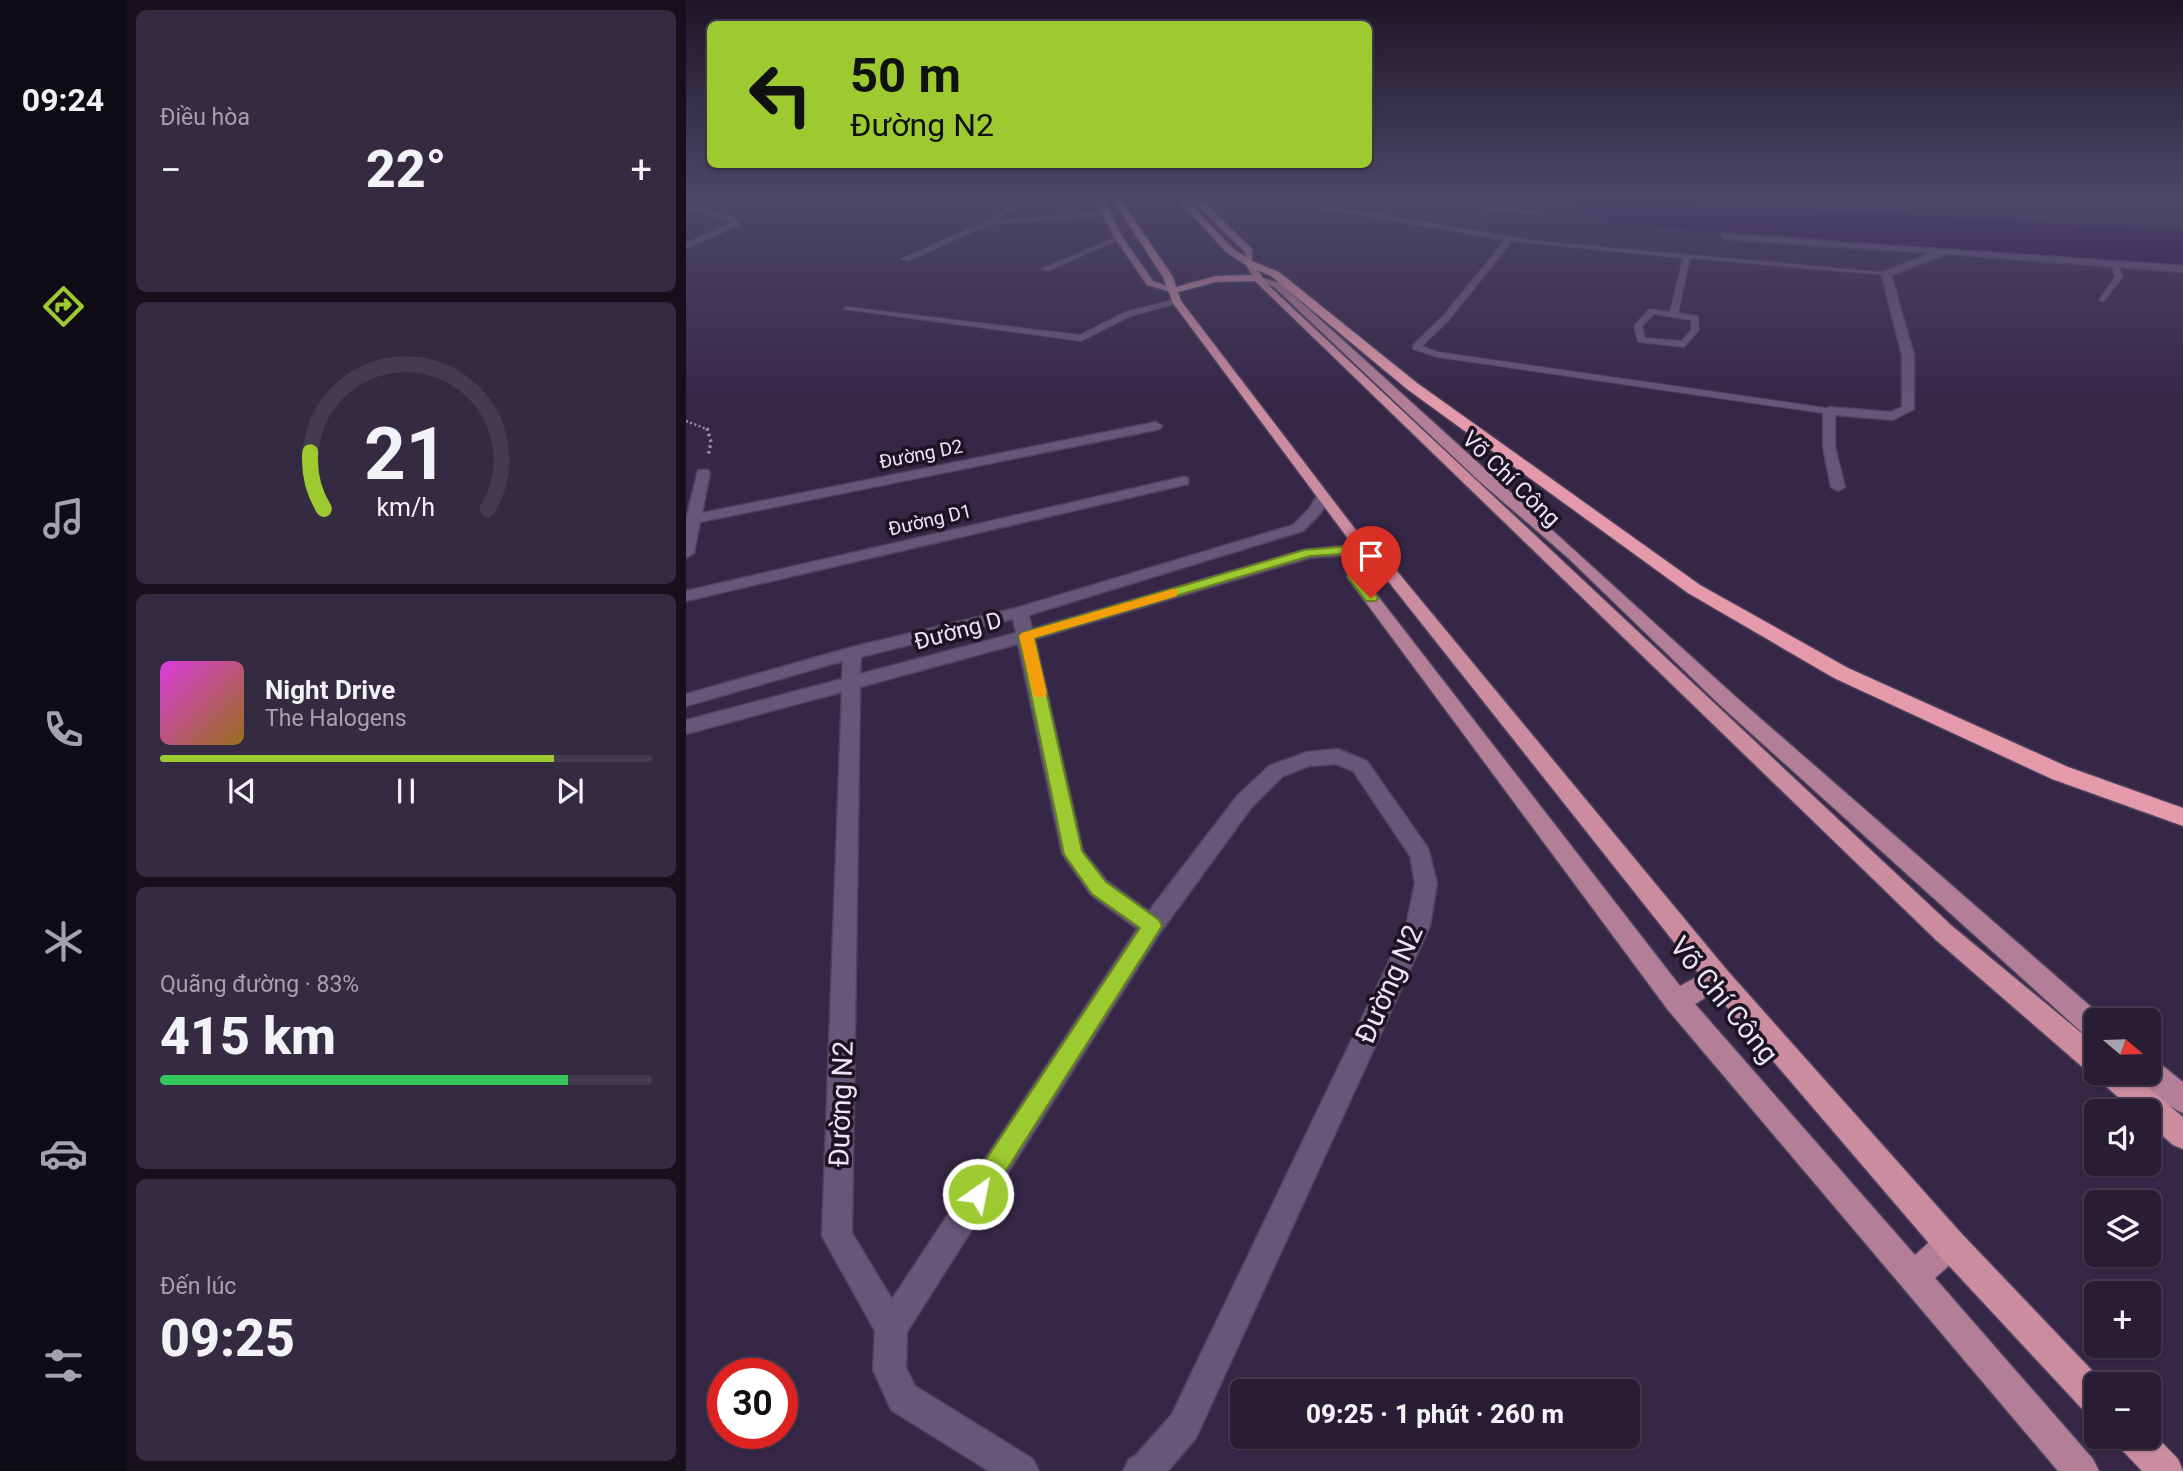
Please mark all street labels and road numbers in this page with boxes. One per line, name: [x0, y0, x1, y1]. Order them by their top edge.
street label: Võ Chí Công: [1456, 426, 1566, 532]
street label: Đường D2: [877, 435, 965, 473]
street label: Đường D1: [886, 499, 974, 541]
street label: Đường D: [911, 606, 1005, 656]
street label: Đường N2: [1348, 920, 1430, 1048]
street label: Võ Chí Công: [1663, 930, 1785, 1070]
street label: Đường N2: [822, 1040, 860, 1168]

